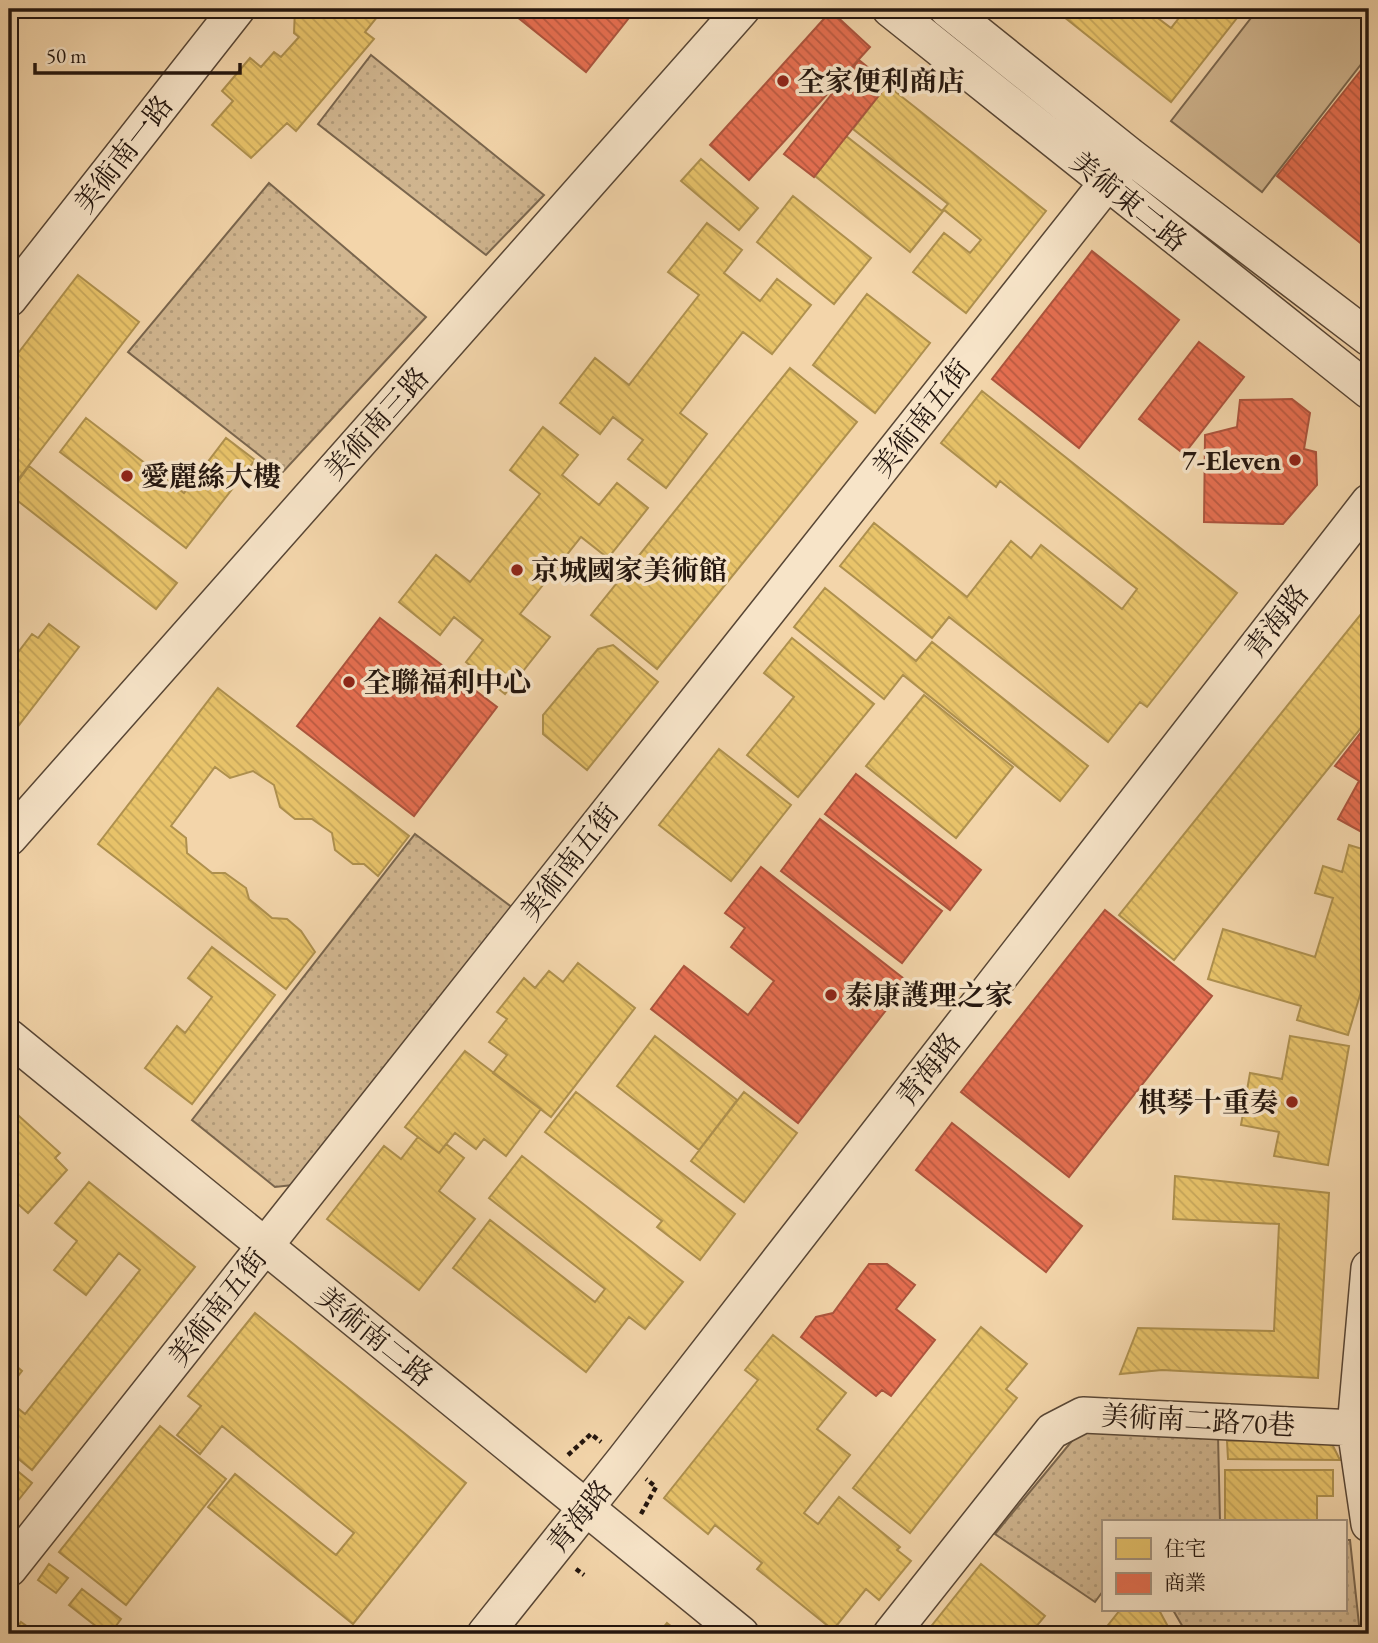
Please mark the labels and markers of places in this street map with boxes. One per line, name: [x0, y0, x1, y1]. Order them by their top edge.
place label: 全家便利商店: [797, 63, 965, 99]
marker: 全家便利商店: [775, 73, 791, 89]
place label: 7-Eleven: [1182, 442, 1281, 478]
marker: 7-Eleven: [1287, 452, 1303, 468]
place label: 愛麗絲大樓: [141, 458, 281, 494]
marker: 愛麗絲大樓: [119, 468, 135, 484]
place label: 京城國家美術館: [531, 552, 727, 588]
marker: 京城國家美術館: [509, 562, 525, 578]
place label: 全聯福利中心: [363, 664, 531, 700]
marker: 全聯福利中心: [341, 674, 357, 690]
place label: 泰康護理之家: [845, 977, 1013, 1013]
marker: 泰康護理之家: [823, 987, 839, 1003]
place label: 棋琴十重奏: [1138, 1084, 1278, 1120]
marker: 棋琴十重奏: [1284, 1094, 1300, 1110]

